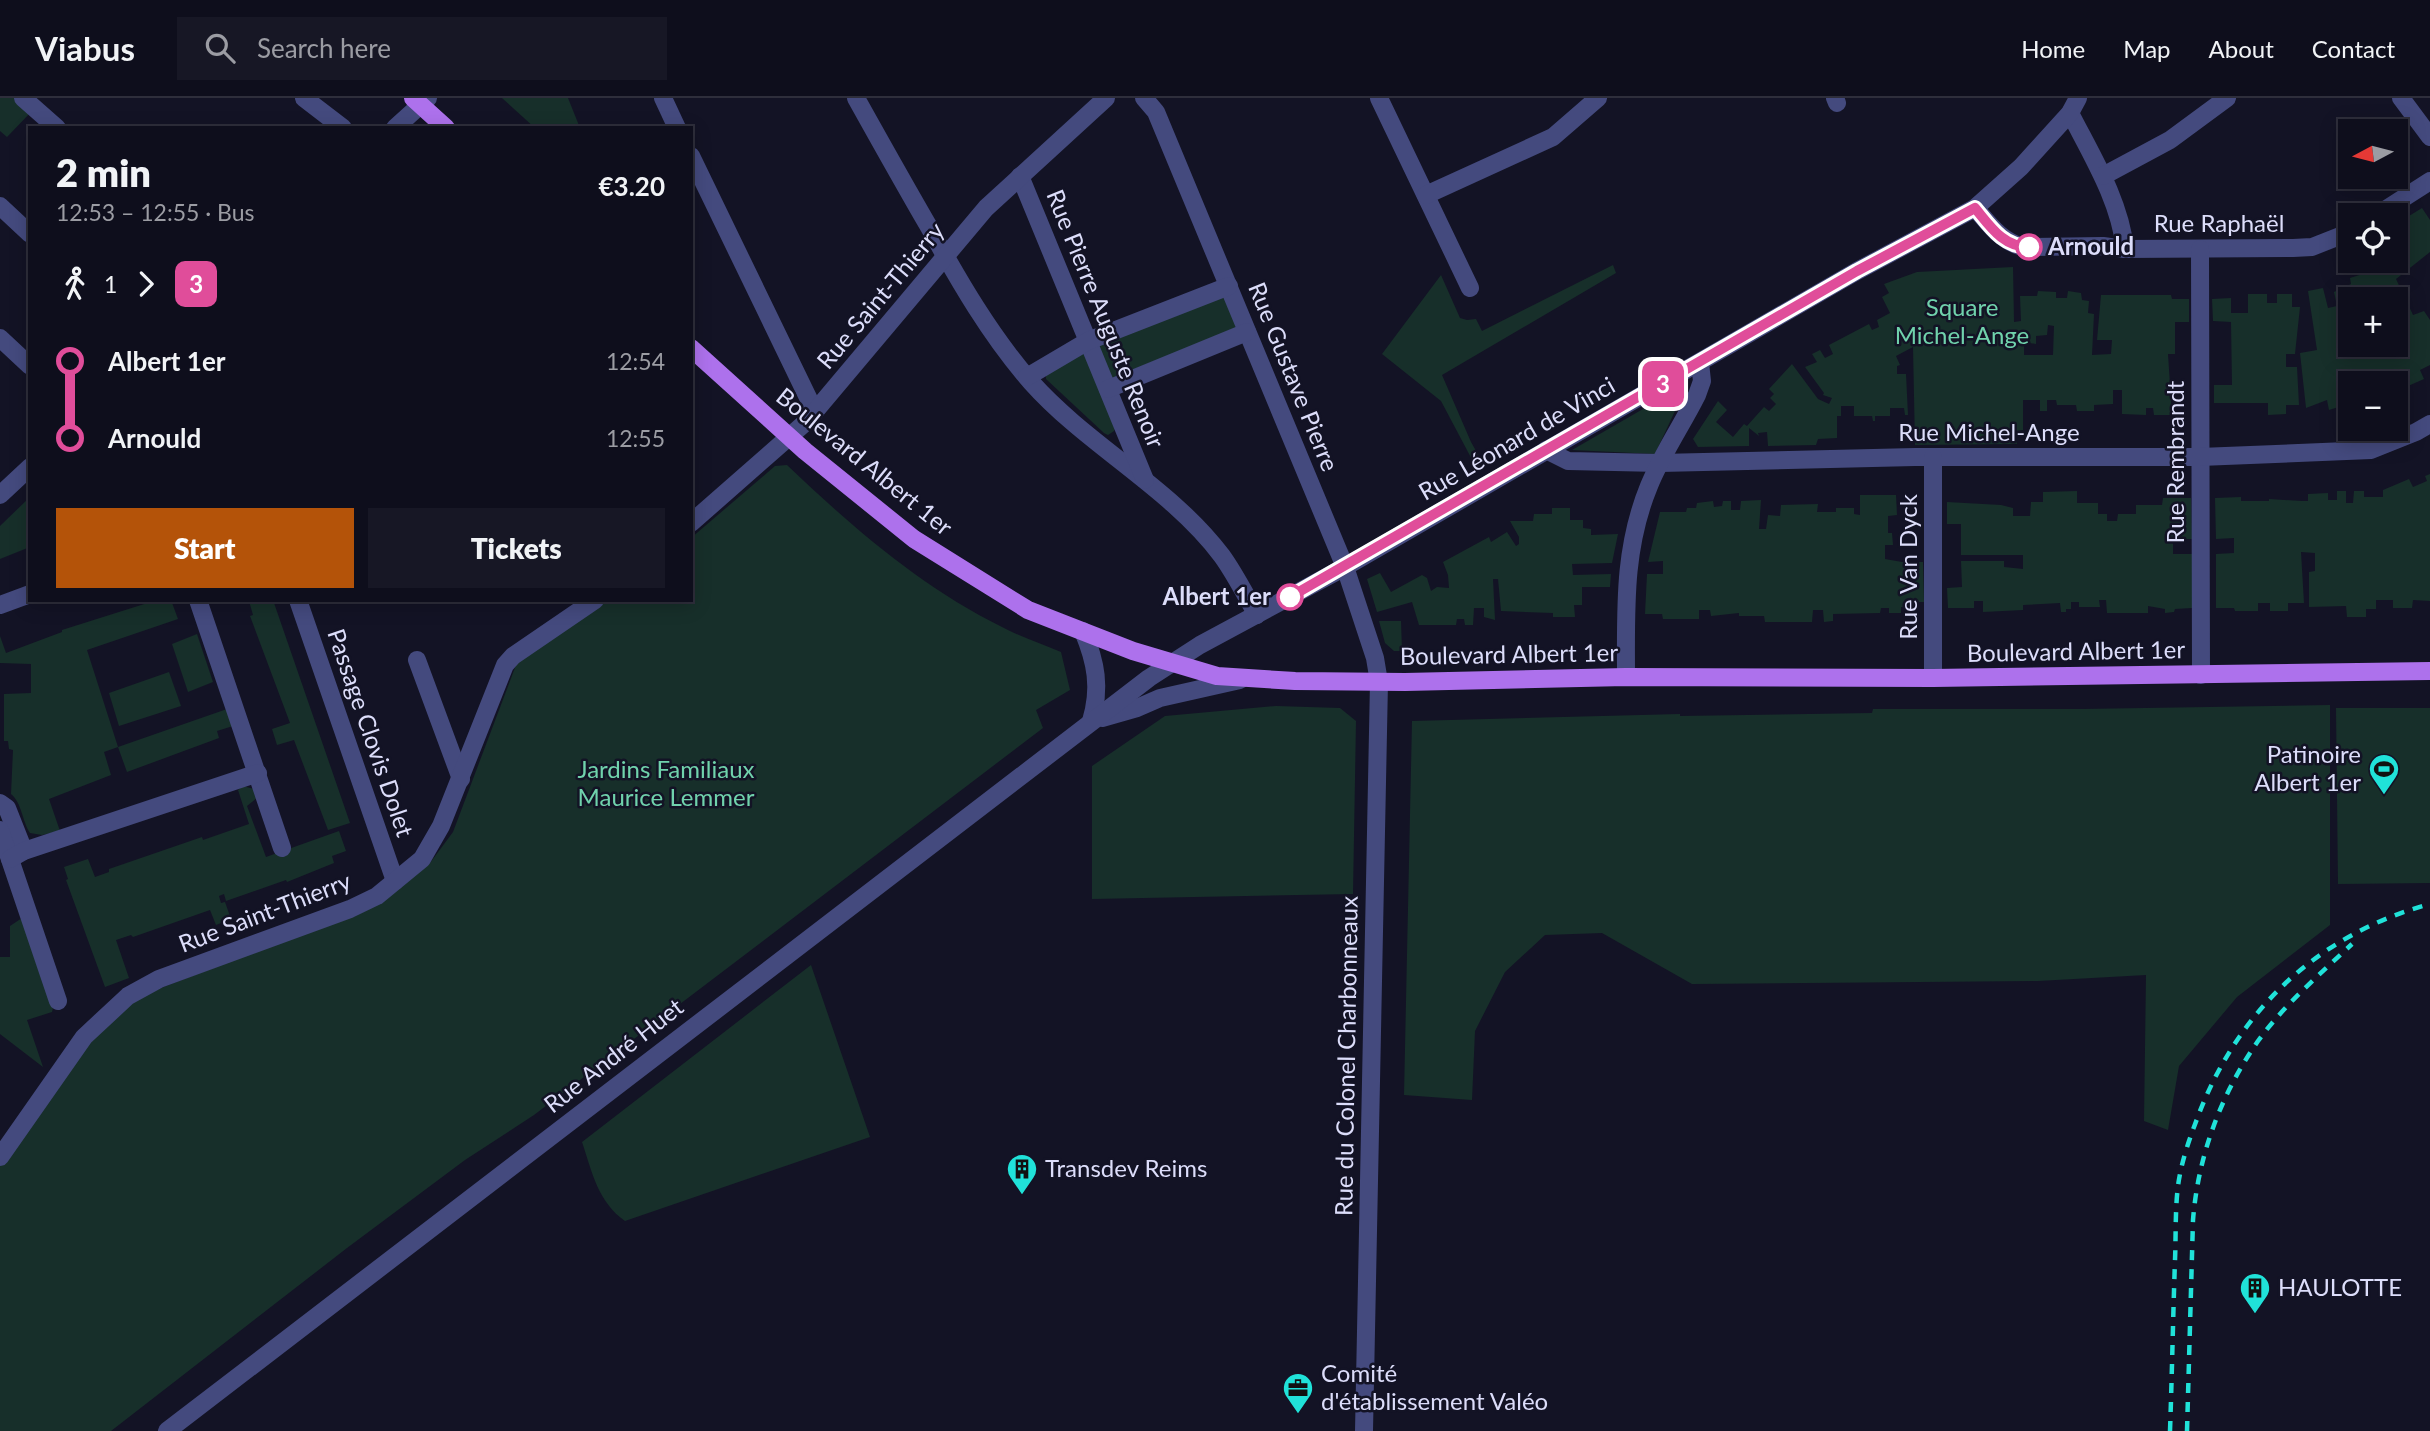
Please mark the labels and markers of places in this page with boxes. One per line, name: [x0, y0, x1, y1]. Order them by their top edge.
place label: Arnould: [2047, 231, 2134, 260]
marker: Arnould: [2016, 234, 2042, 260]
place label: Albert 1er: [1162, 581, 1271, 610]
marker: Albert 1er: [1277, 584, 1303, 610]
place label: Patinoire Albert 1er: [2254, 739, 2361, 796]
sports icon: Patinoire Albert 1er: [2367, 752, 2401, 796]
building icon: Transdev Reims: [1005, 1152, 1039, 1196]
place label: Transdev Reims: [1045, 1153, 1207, 1182]
building icon: HAULOTTE: [2238, 1271, 2272, 1315]
place label: HAULOTTE: [2278, 1272, 2402, 1301]
place label: Comité d'établissement Valéo: [1321, 1358, 1548, 1415]
office icon: Comité d'établissement Valéo: [1281, 1371, 1315, 1415]

